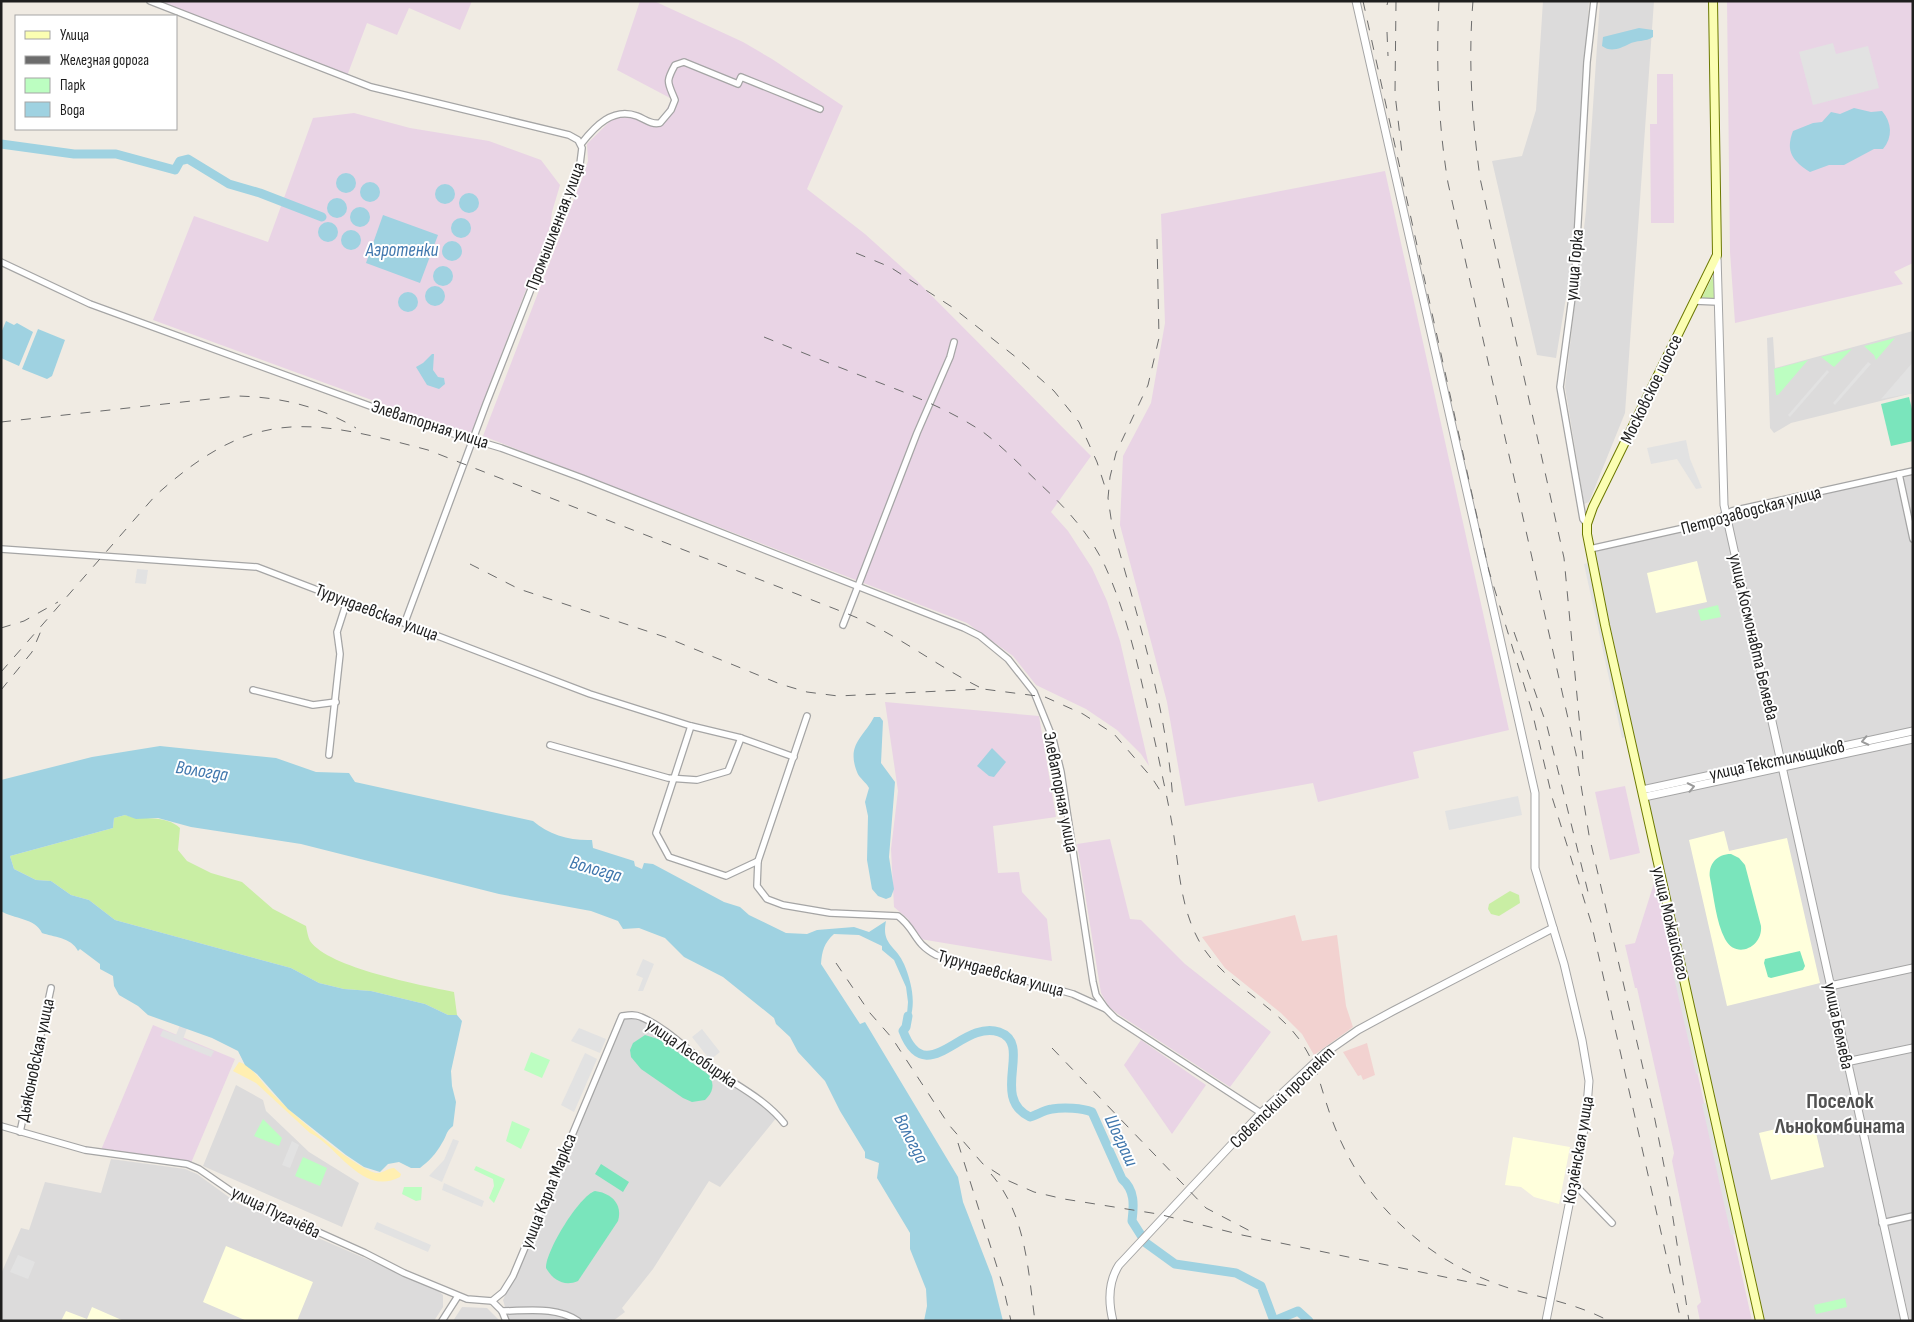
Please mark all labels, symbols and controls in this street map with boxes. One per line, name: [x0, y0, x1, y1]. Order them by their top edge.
legend: [15, 15, 178, 130]
text: Улица: [60, 26, 89, 45]
text: Железная дорога: [60, 51, 149, 70]
text: Парк: [60, 76, 86, 95]
text: Вода: [60, 101, 85, 120]
street label: Промышленная улица: [521, 159, 589, 293]
street label: улица Горка: [1561, 228, 1588, 302]
water label: Аэротенки: [365, 239, 439, 262]
street label: Московское шоссе: [1616, 331, 1687, 447]
street label: Элеваторная улица: [368, 396, 491, 453]
street label: Петрозаводская улица: [1679, 482, 1824, 539]
street label: улица Космонавта Беляева: [1724, 552, 1783, 723]
street label: Турундаевская улица: [312, 579, 441, 646]
street label: Элеваторная улица: [1039, 730, 1083, 854]
one-way arrow: [1861, 735, 1870, 746]
street label: улица Текстильщиков: [1707, 736, 1847, 785]
water label: Вологда: [174, 756, 230, 787]
one-way arrow: [1687, 782, 1696, 793]
water label: Вологда: [567, 851, 624, 888]
street label: улица Можайского: [1647, 864, 1694, 982]
street label: Турундаевская улица: [935, 945, 1066, 1002]
street label: улица Беляева: [1819, 981, 1858, 1071]
street label: Дьяконовская улица: [12, 997, 59, 1123]
street label: улица Лесобиржа: [642, 1014, 741, 1093]
street label: Советский проспект: [1226, 1042, 1339, 1153]
district label: Поселок Льнокомбината: [1774, 1088, 1905, 1140]
street label: Козлёнская улица: [1559, 1095, 1598, 1206]
water label: Вологда: [888, 1110, 933, 1168]
water label: Шограш: [1099, 1111, 1143, 1170]
street label: улица Карла Маркса: [516, 1130, 581, 1252]
street label: улица Пугачёва: [228, 1182, 324, 1243]

